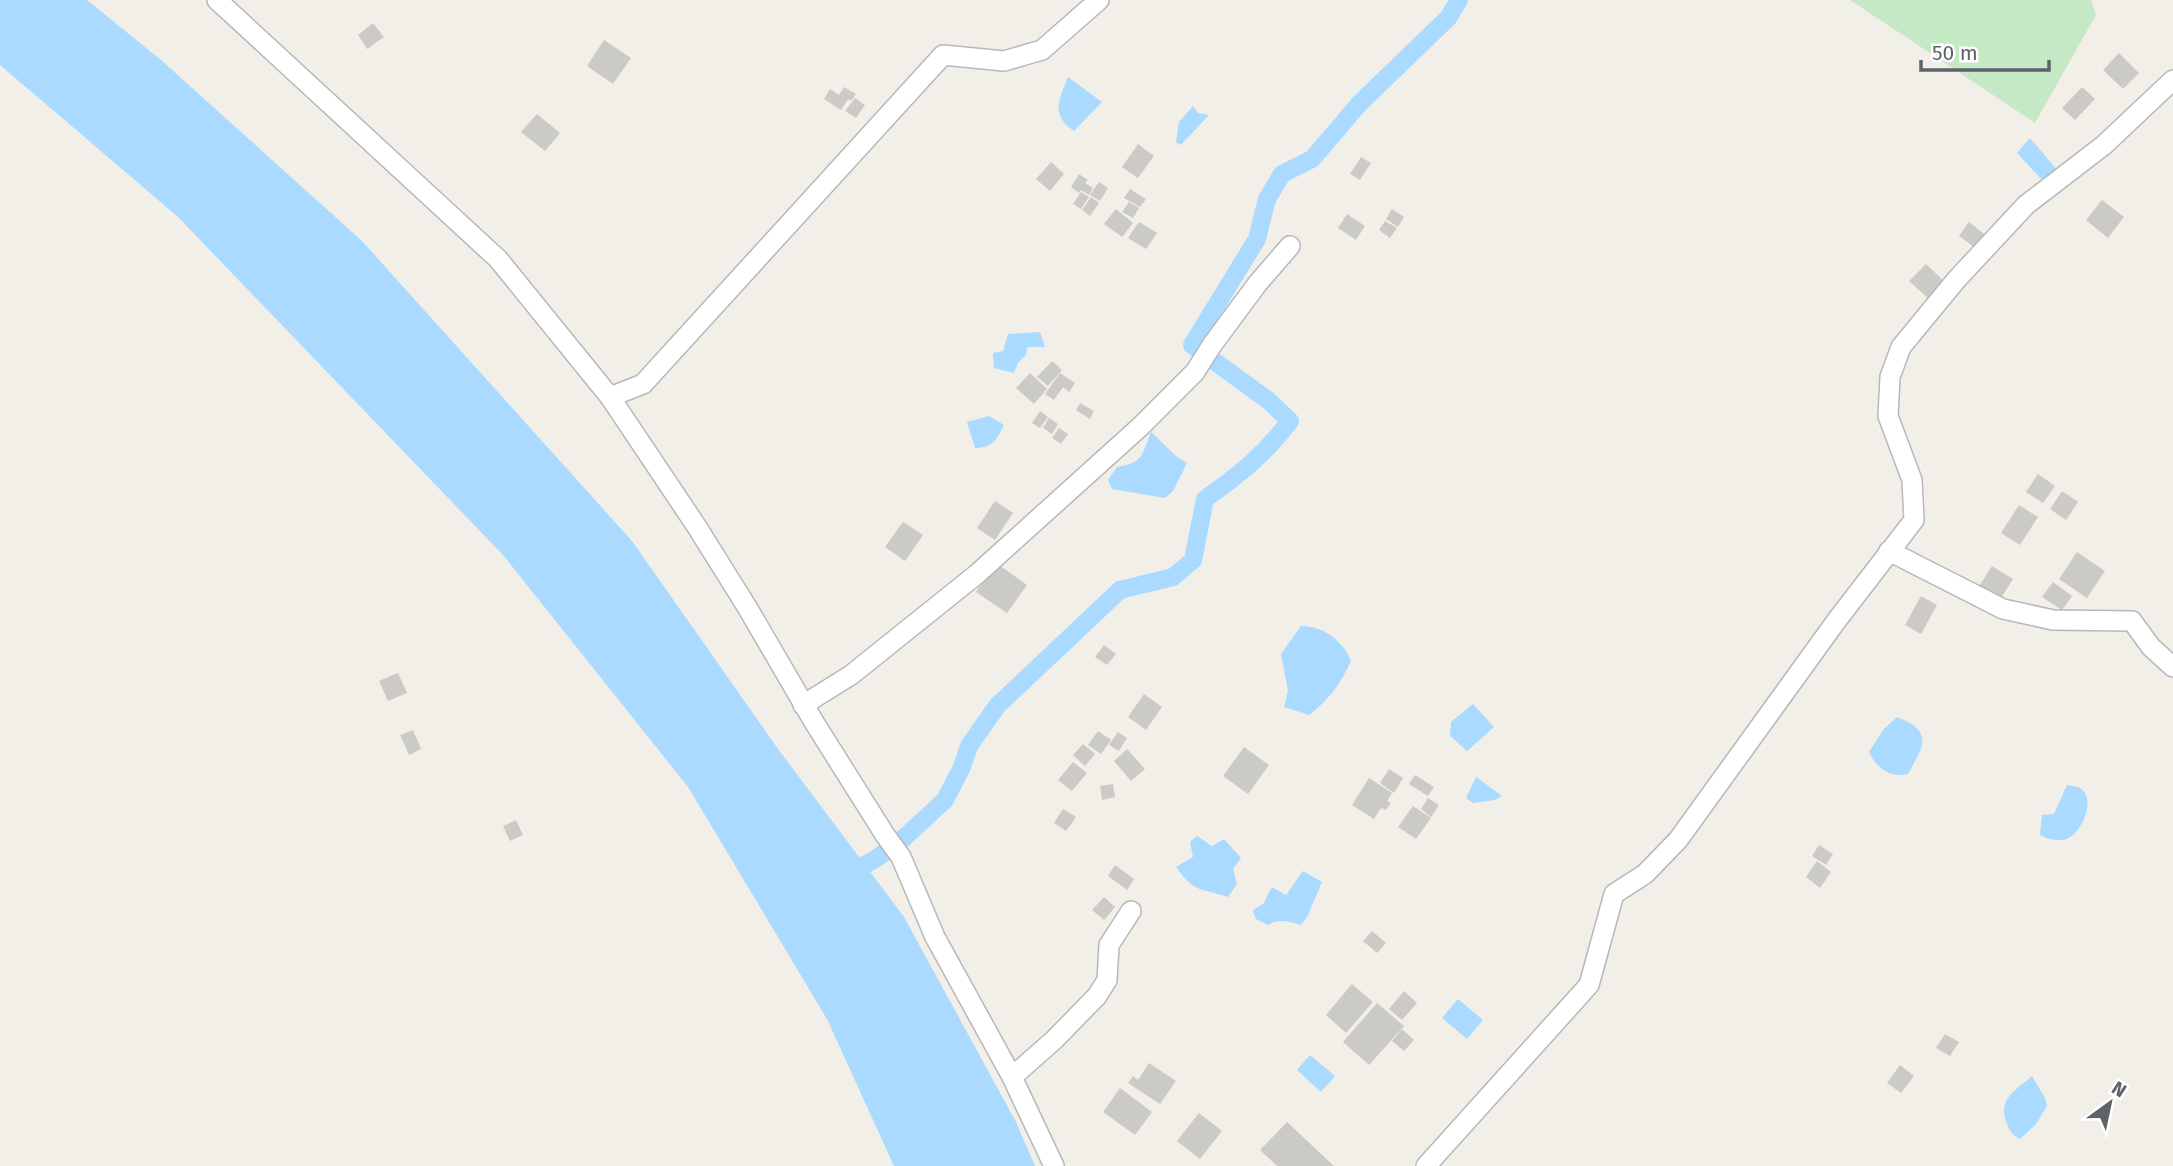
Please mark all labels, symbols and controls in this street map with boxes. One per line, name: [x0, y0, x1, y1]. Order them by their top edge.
scale bar: [1921, 28, 2049, 72]
text: 50 m: [1932, 40, 1978, 66]
north arrow: [2075, 1068, 2145, 1138]
text: N: [2107, 1076, 2131, 1102]

